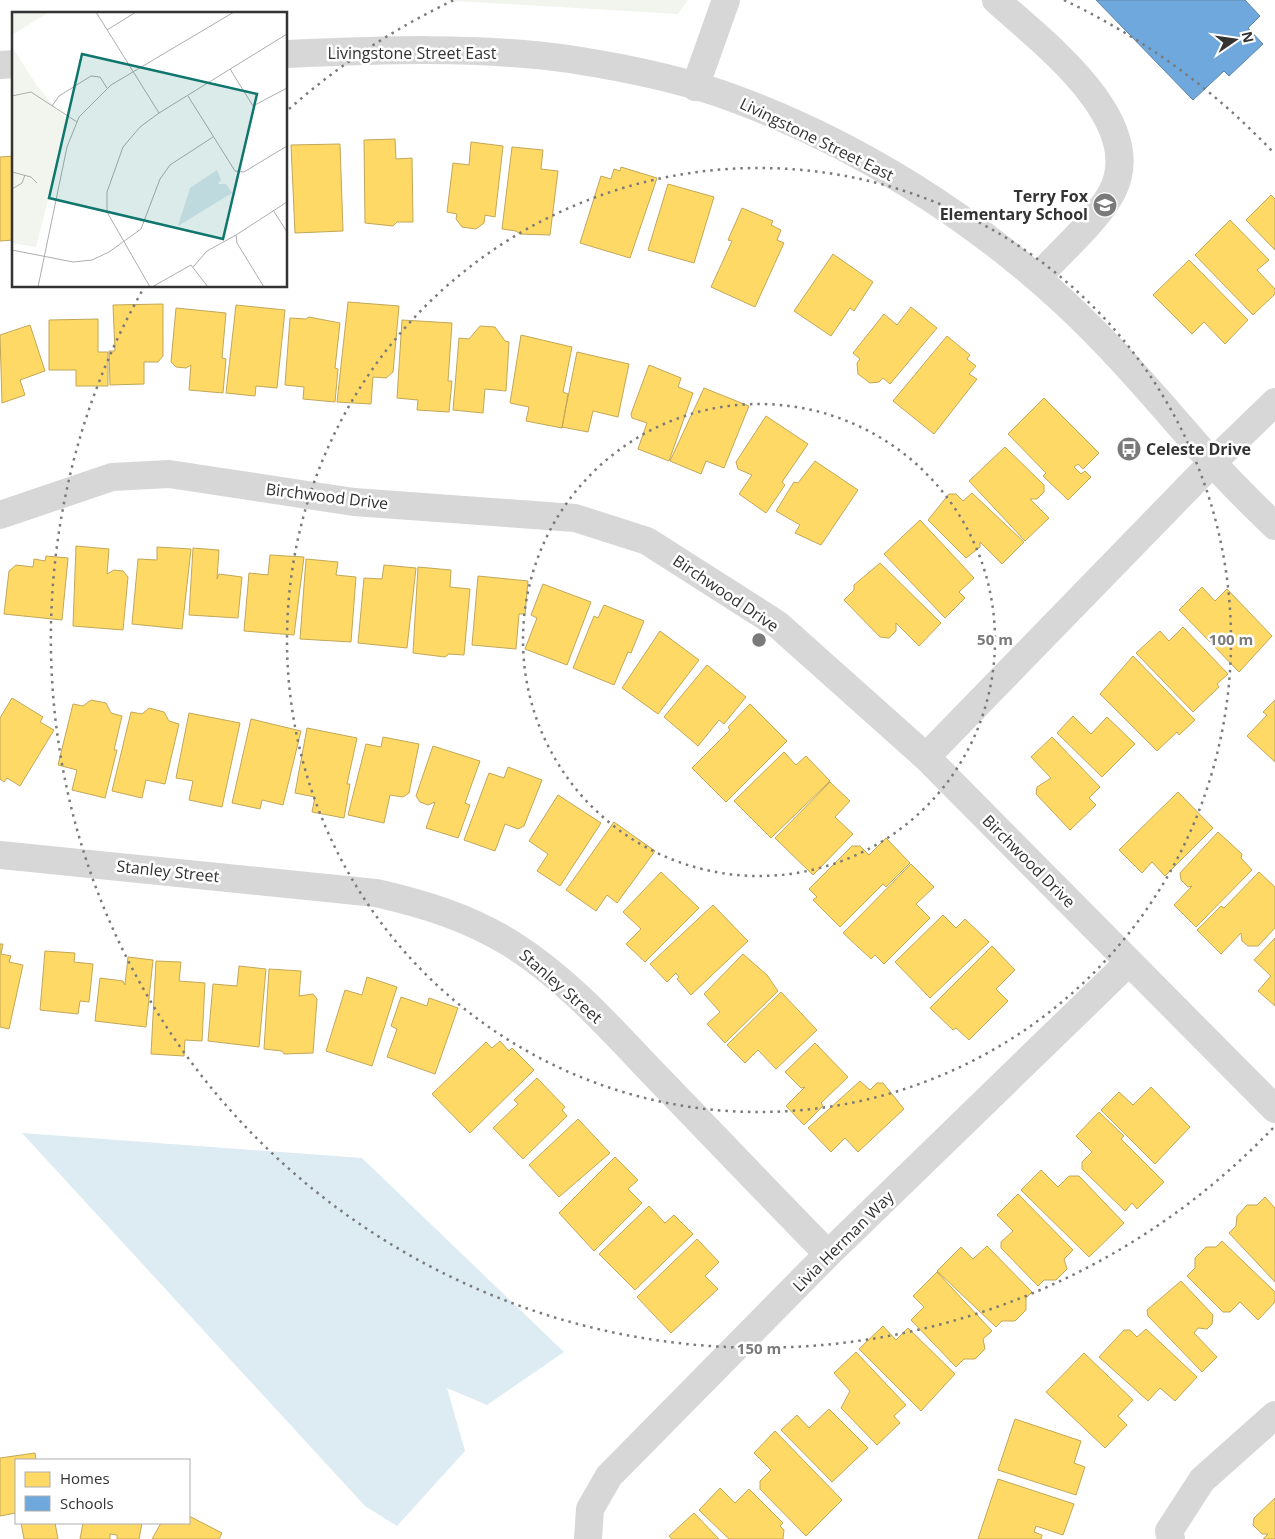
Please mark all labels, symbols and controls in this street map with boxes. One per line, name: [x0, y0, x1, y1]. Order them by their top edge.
inset map: [12, 12, 288, 288]
north arrow: [1210, 15, 1260, 65]
text: N: [1238, 29, 1259, 45]
street label: Livingstone Street East: [328, 42, 497, 64]
street label: Livingstone Street East: [736, 92, 898, 186]
place label: Terry Fox Elementary School: [940, 185, 1089, 225]
school or university icon: Terry Fox Elementary School: [1092, 192, 1118, 218]
bus stop icon: Celeste Drive: [1116, 436, 1142, 462]
place label: Celeste Drive: [1146, 438, 1251, 460]
street label: Birchwood Drive: [265, 478, 389, 514]
street label: Birchwood Drive: [669, 549, 783, 637]
text: 50 m: [977, 629, 1013, 649]
text: 100 m: [1209, 629, 1253, 649]
centre of rings: [750, 631, 768, 649]
street label: Birchwood Drive: [978, 810, 1080, 912]
street label: Stanley Street: [116, 855, 221, 887]
street label: Stanley Street: [515, 944, 607, 1028]
street label: Livia Herman Way: [788, 1185, 899, 1296]
text: 150 m: [737, 1338, 781, 1358]
legend: [15, 1459, 190, 1524]
text: Homes: [60, 1468, 110, 1488]
text: Schools: [60, 1493, 114, 1513]

